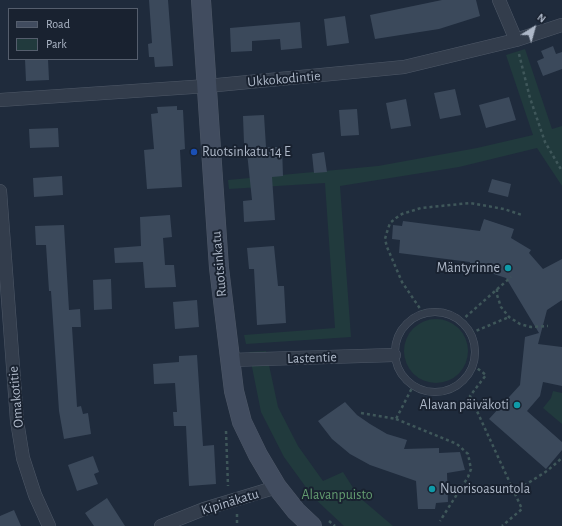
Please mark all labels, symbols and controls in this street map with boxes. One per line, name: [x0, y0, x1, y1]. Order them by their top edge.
legend: [8, 8, 138, 60]
north arrow: [514, 8, 554, 48]
text: N: [535, 11, 548, 25]
text: Road: [46, 18, 70, 30]
text: Park: [46, 38, 67, 50]
street label: Ukkokodintie: [247, 67, 321, 91]
place label: Ruotsinkatu 14 E: [202, 144, 291, 160]
marker: Ruotsinkatu 14 E: [189, 147, 199, 157]
street label: Ruotsinkatu: [208, 230, 230, 298]
place label: Mäntyrinne: [436, 260, 500, 276]
marker: Mäntyrinne: [503, 263, 513, 273]
street label: Lastentie: [287, 349, 337, 367]
street label: Omakotitie: [5, 366, 27, 428]
place label: Alavan päiväkoti: [420, 397, 509, 413]
marker: Alavan päiväkoti: [512, 400, 522, 410]
place label: Nuorisoasuntola: [440, 481, 530, 497]
marker: Nuorisoasuntola: [427, 484, 437, 494]
street label: Kipinäkatu: [199, 485, 261, 519]
park label: Alavanpuisto: [301, 487, 373, 503]

